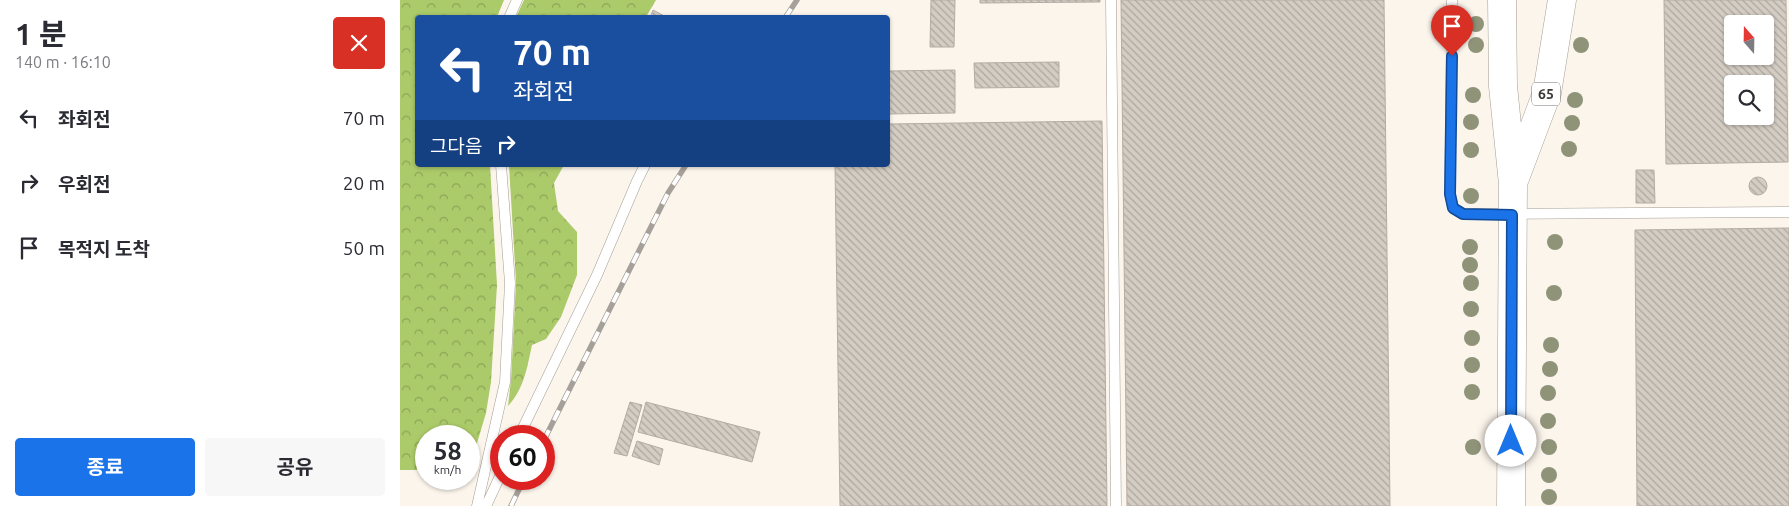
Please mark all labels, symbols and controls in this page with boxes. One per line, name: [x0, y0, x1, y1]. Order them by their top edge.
pin: [1431, 5, 1473, 56]
icon: arrive: [1438, 12, 1466, 40]
north arrow: [1724, 15, 1774, 65]
map controls: [1724, 15, 1774, 125]
text: 1 분: [15, 17, 67, 51]
button: close: [333, 17, 385, 69]
text: 70 m: [513, 32, 591, 72]
icon: left: [430, 35, 495, 100]
text: 140 m · 16:10: [15, 53, 111, 71]
button: search: [1724, 75, 1774, 125]
text: 좌회전: [513, 78, 574, 103]
road number: 65: [1532, 82, 1560, 106]
icon: left: [15, 104, 43, 132]
text: 70 m: [343, 107, 385, 129]
text: 좌회전: [58, 108, 110, 130]
icon: right: [492, 130, 520, 158]
text: 그다음: [430, 135, 482, 157]
icon: right: [15, 169, 43, 197]
text: 20 m: [343, 172, 385, 194]
text: 우회전: [58, 173, 110, 195]
icon: arrive: [15, 234, 43, 262]
text: 50 m: [343, 237, 385, 259]
text: 목적지 도착: [58, 238, 150, 260]
position arrow: [1484, 414, 1536, 466]
speed limit sign: 60: [490, 425, 555, 490]
text: 58: [433, 437, 462, 465]
button: 종료: [15, 438, 195, 496]
button: 공유: [205, 438, 385, 496]
text: km/h: [434, 463, 461, 476]

